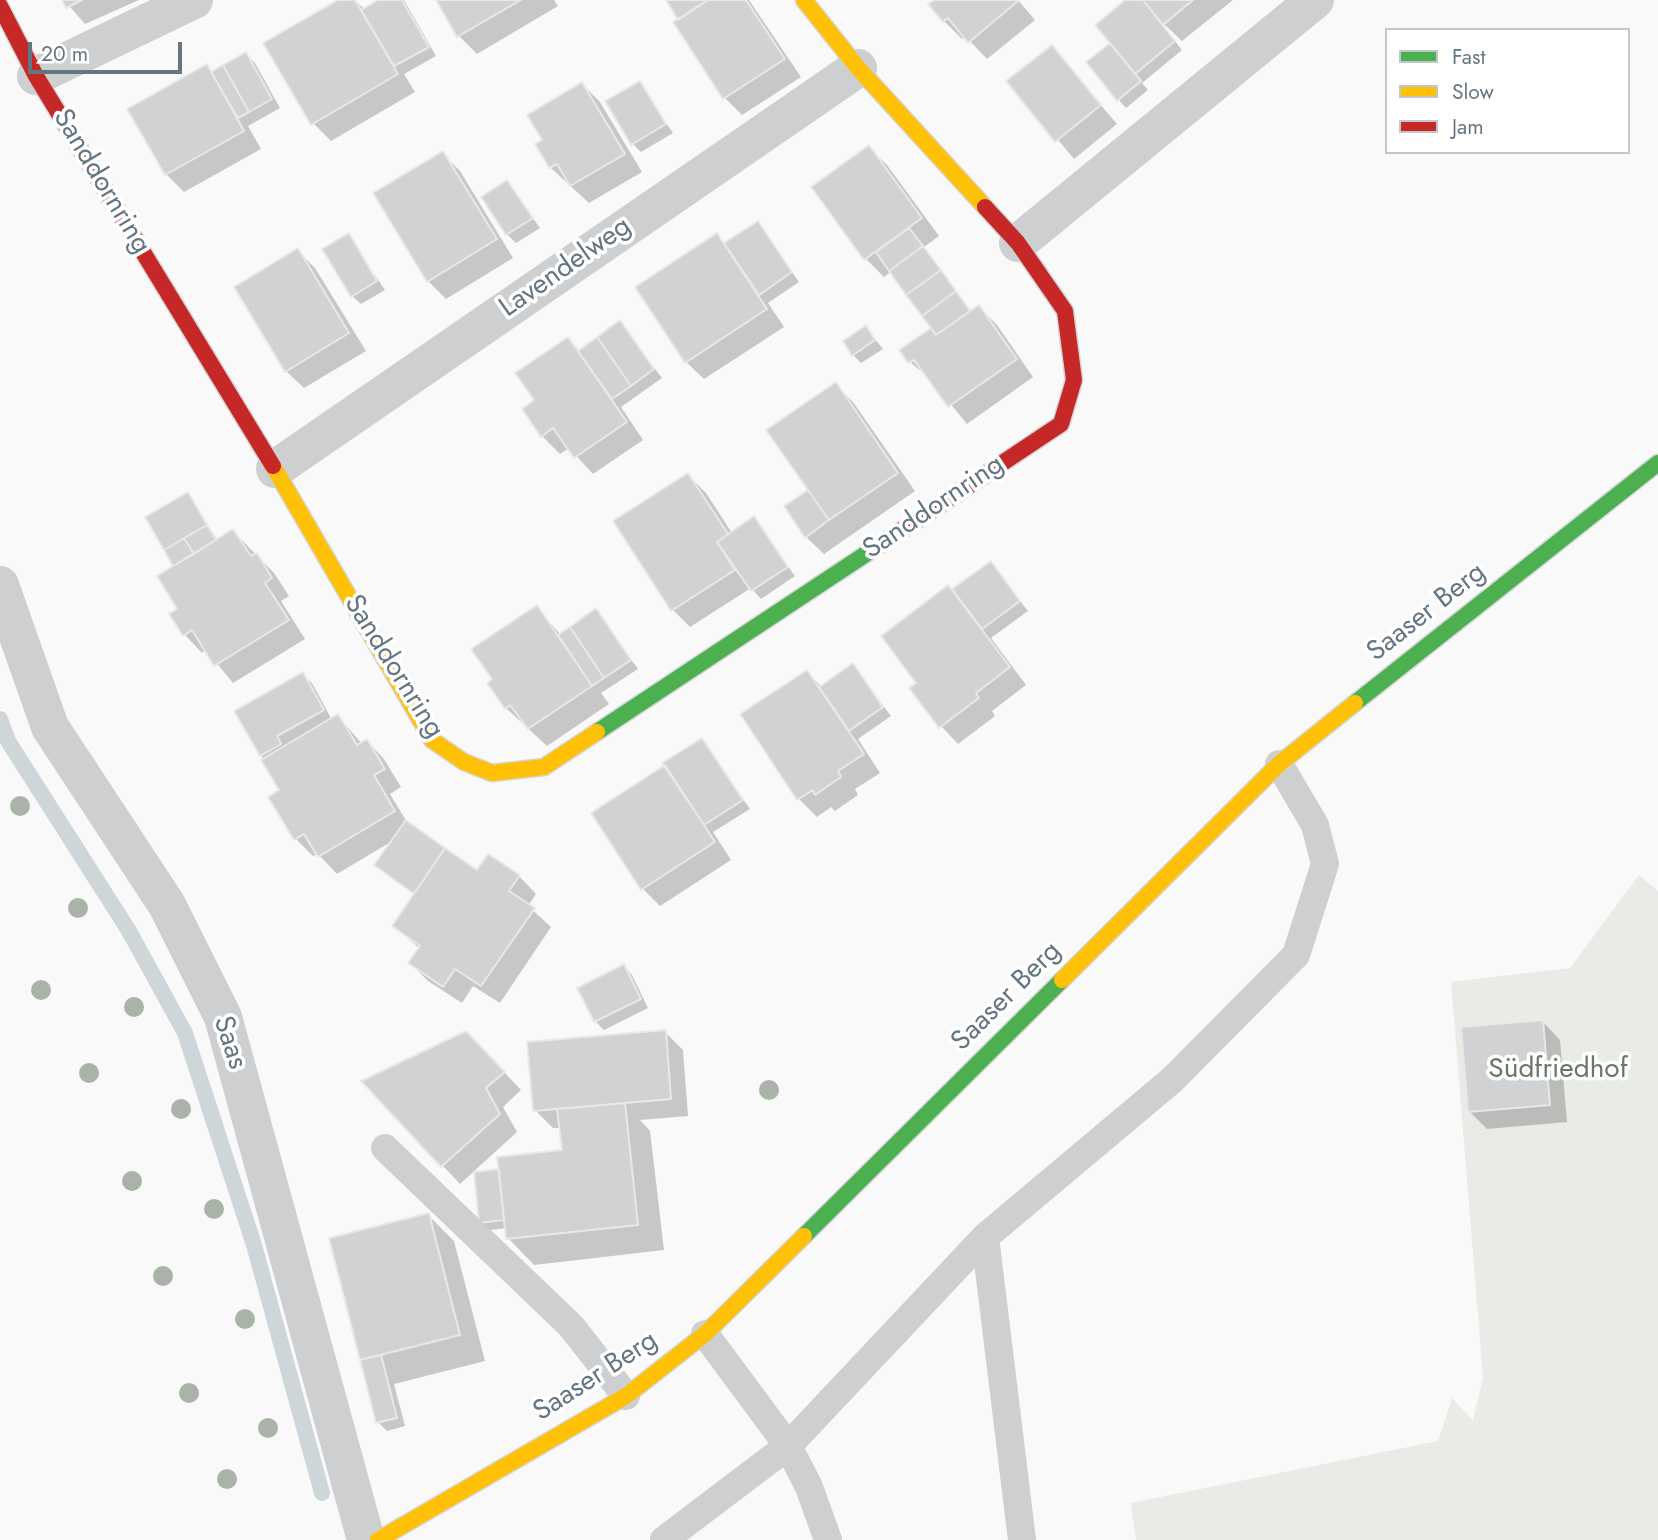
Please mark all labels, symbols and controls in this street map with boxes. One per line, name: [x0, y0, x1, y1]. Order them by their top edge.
scale bar: [32, 28, 186, 72]
legend: [1385, 28, 1630, 154]
text: 20 m: [41, 39, 88, 69]
text: Fast: [1452, 42, 1485, 72]
text: Slow: [1452, 77, 1494, 107]
street label: Sanddornring: [45, 104, 157, 260]
text: Jam: [1452, 112, 1484, 142]
street label: Lavendelweg: [494, 210, 638, 326]
street label: Sanddornring: [857, 449, 1011, 567]
street label: Saaser Berg: [1361, 556, 1493, 670]
street label: Sanddornring: [336, 589, 450, 745]
street label: Saaser Berg: [945, 935, 1069, 1059]
street label: Saas: [205, 1012, 253, 1074]
park label: Südfriedhof: [1488, 1053, 1628, 1087]
street label: Saaser Berg: [528, 1324, 664, 1430]

